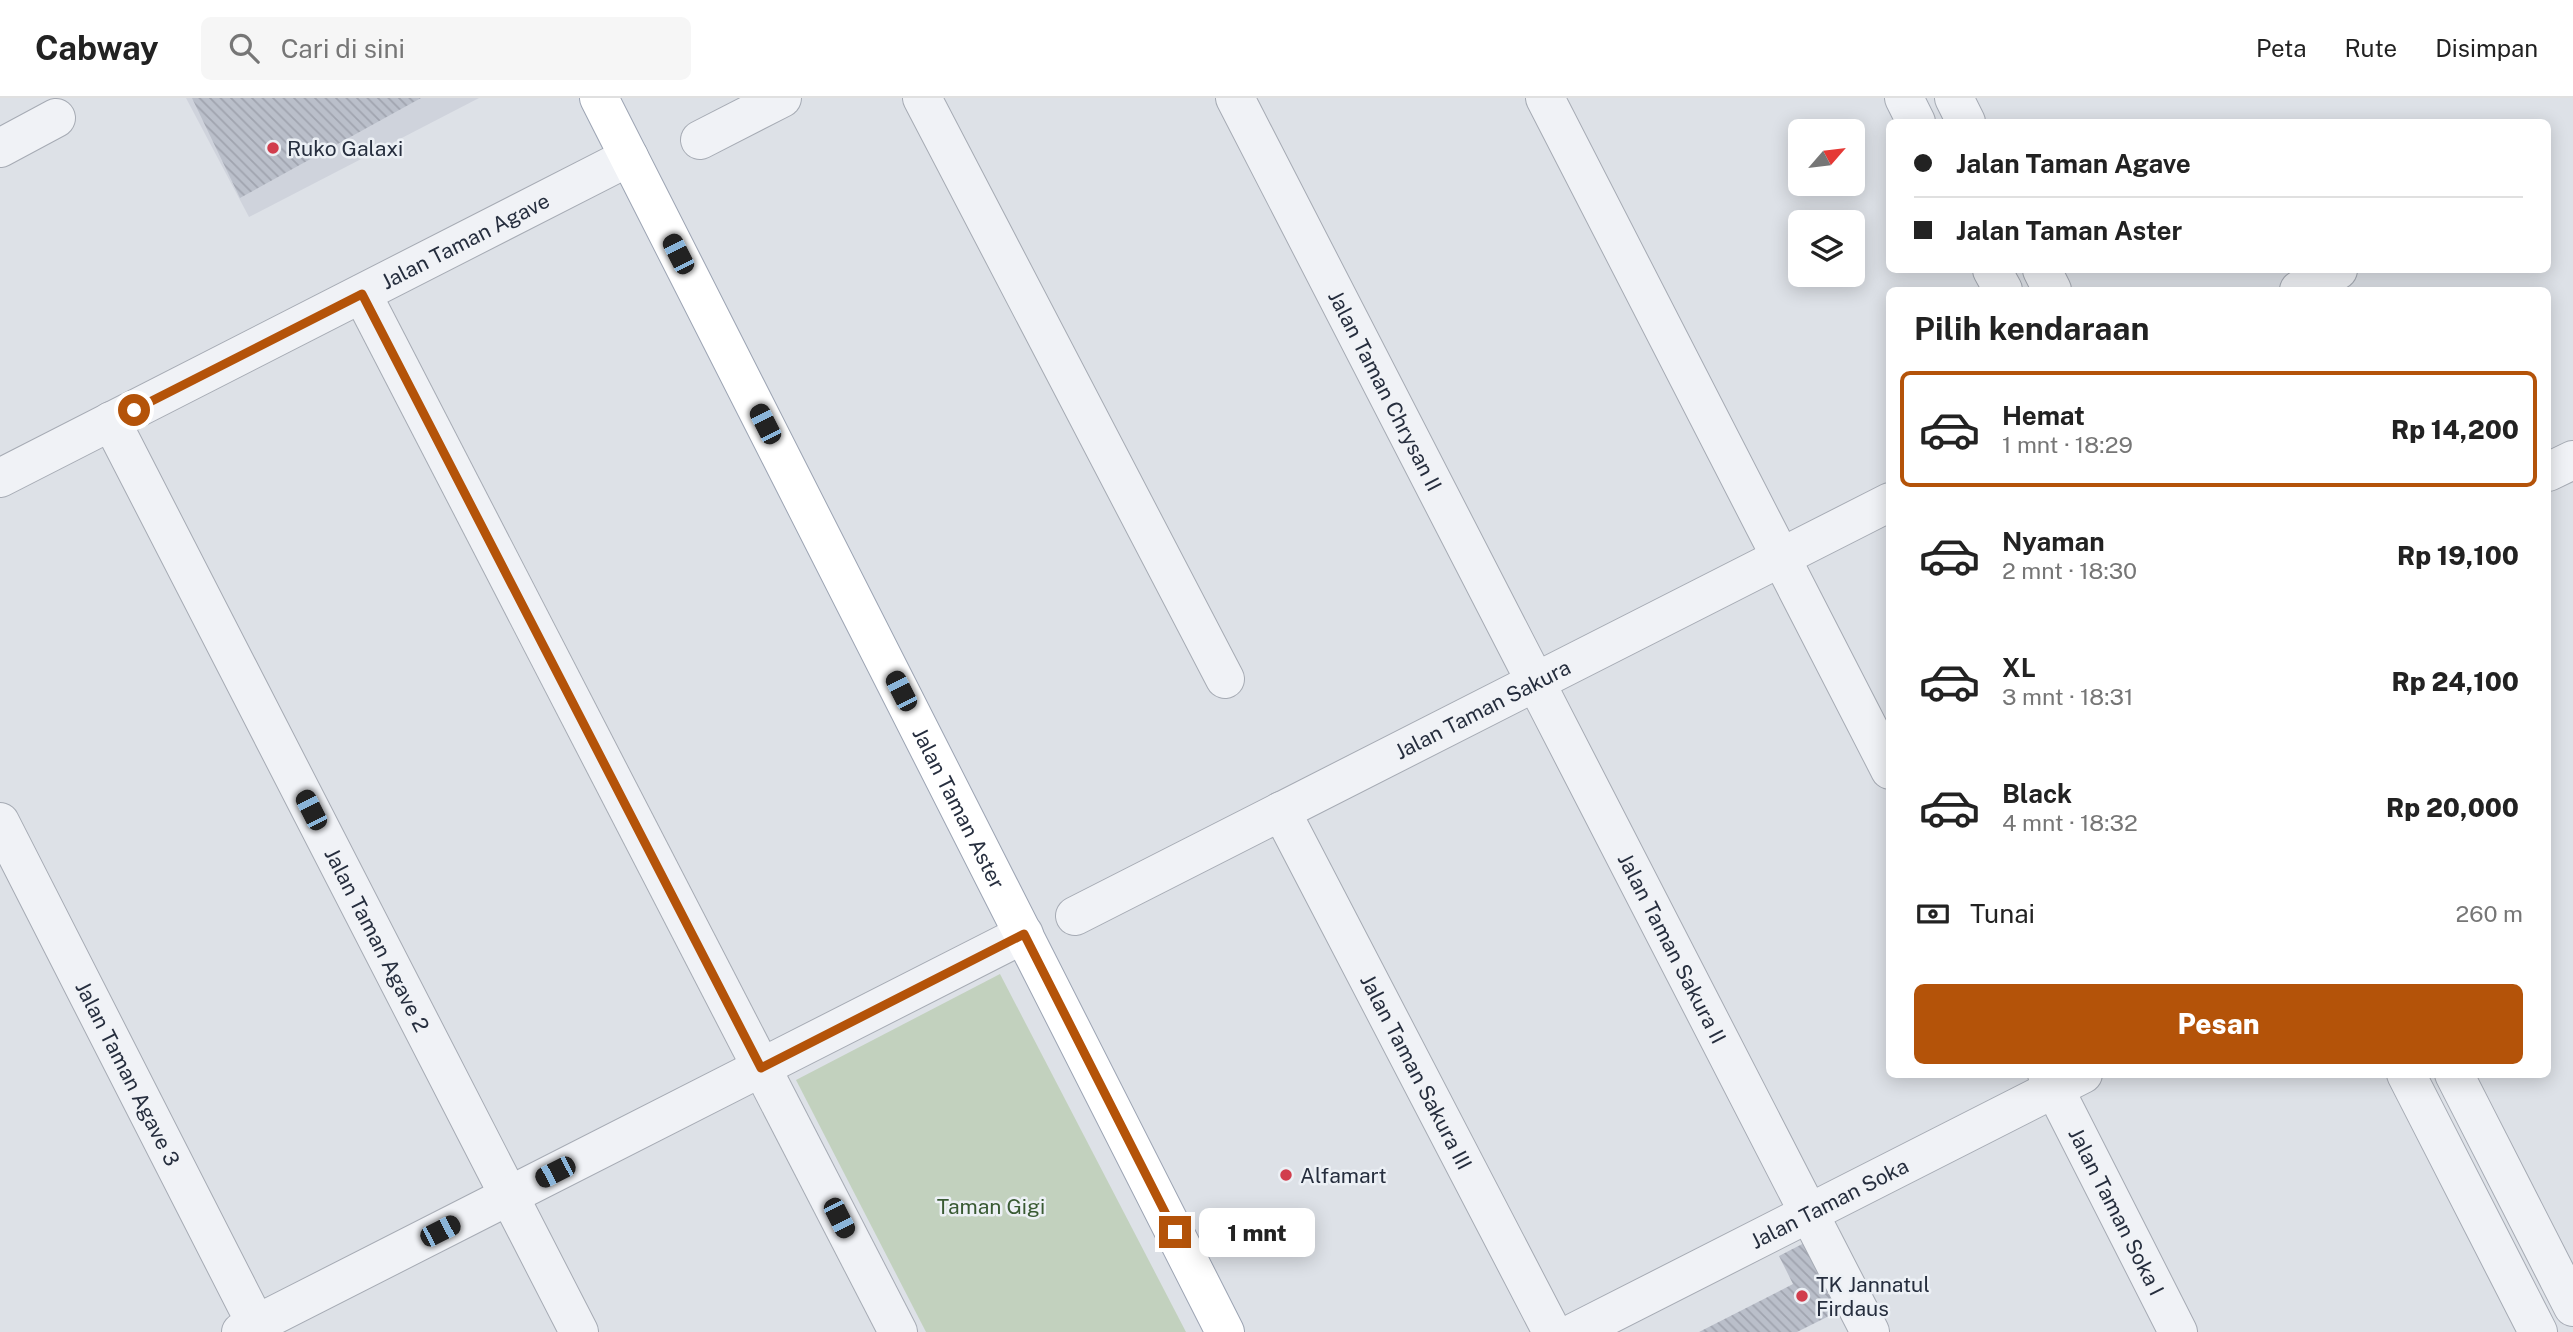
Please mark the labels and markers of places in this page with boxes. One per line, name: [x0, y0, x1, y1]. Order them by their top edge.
place label: Ruko Galaxi: [287, 136, 403, 161]
marker: Ruko Galaxi: [265, 140, 281, 156]
place label: Alfamart: [1300, 1163, 1387, 1188]
marker: Alfamart: [1278, 1167, 1294, 1183]
place label: TK Jannatul Firdaus: [1816, 1272, 1930, 1321]
marker: TK Jannatul Firdaus: [1794, 1288, 1810, 1304]

